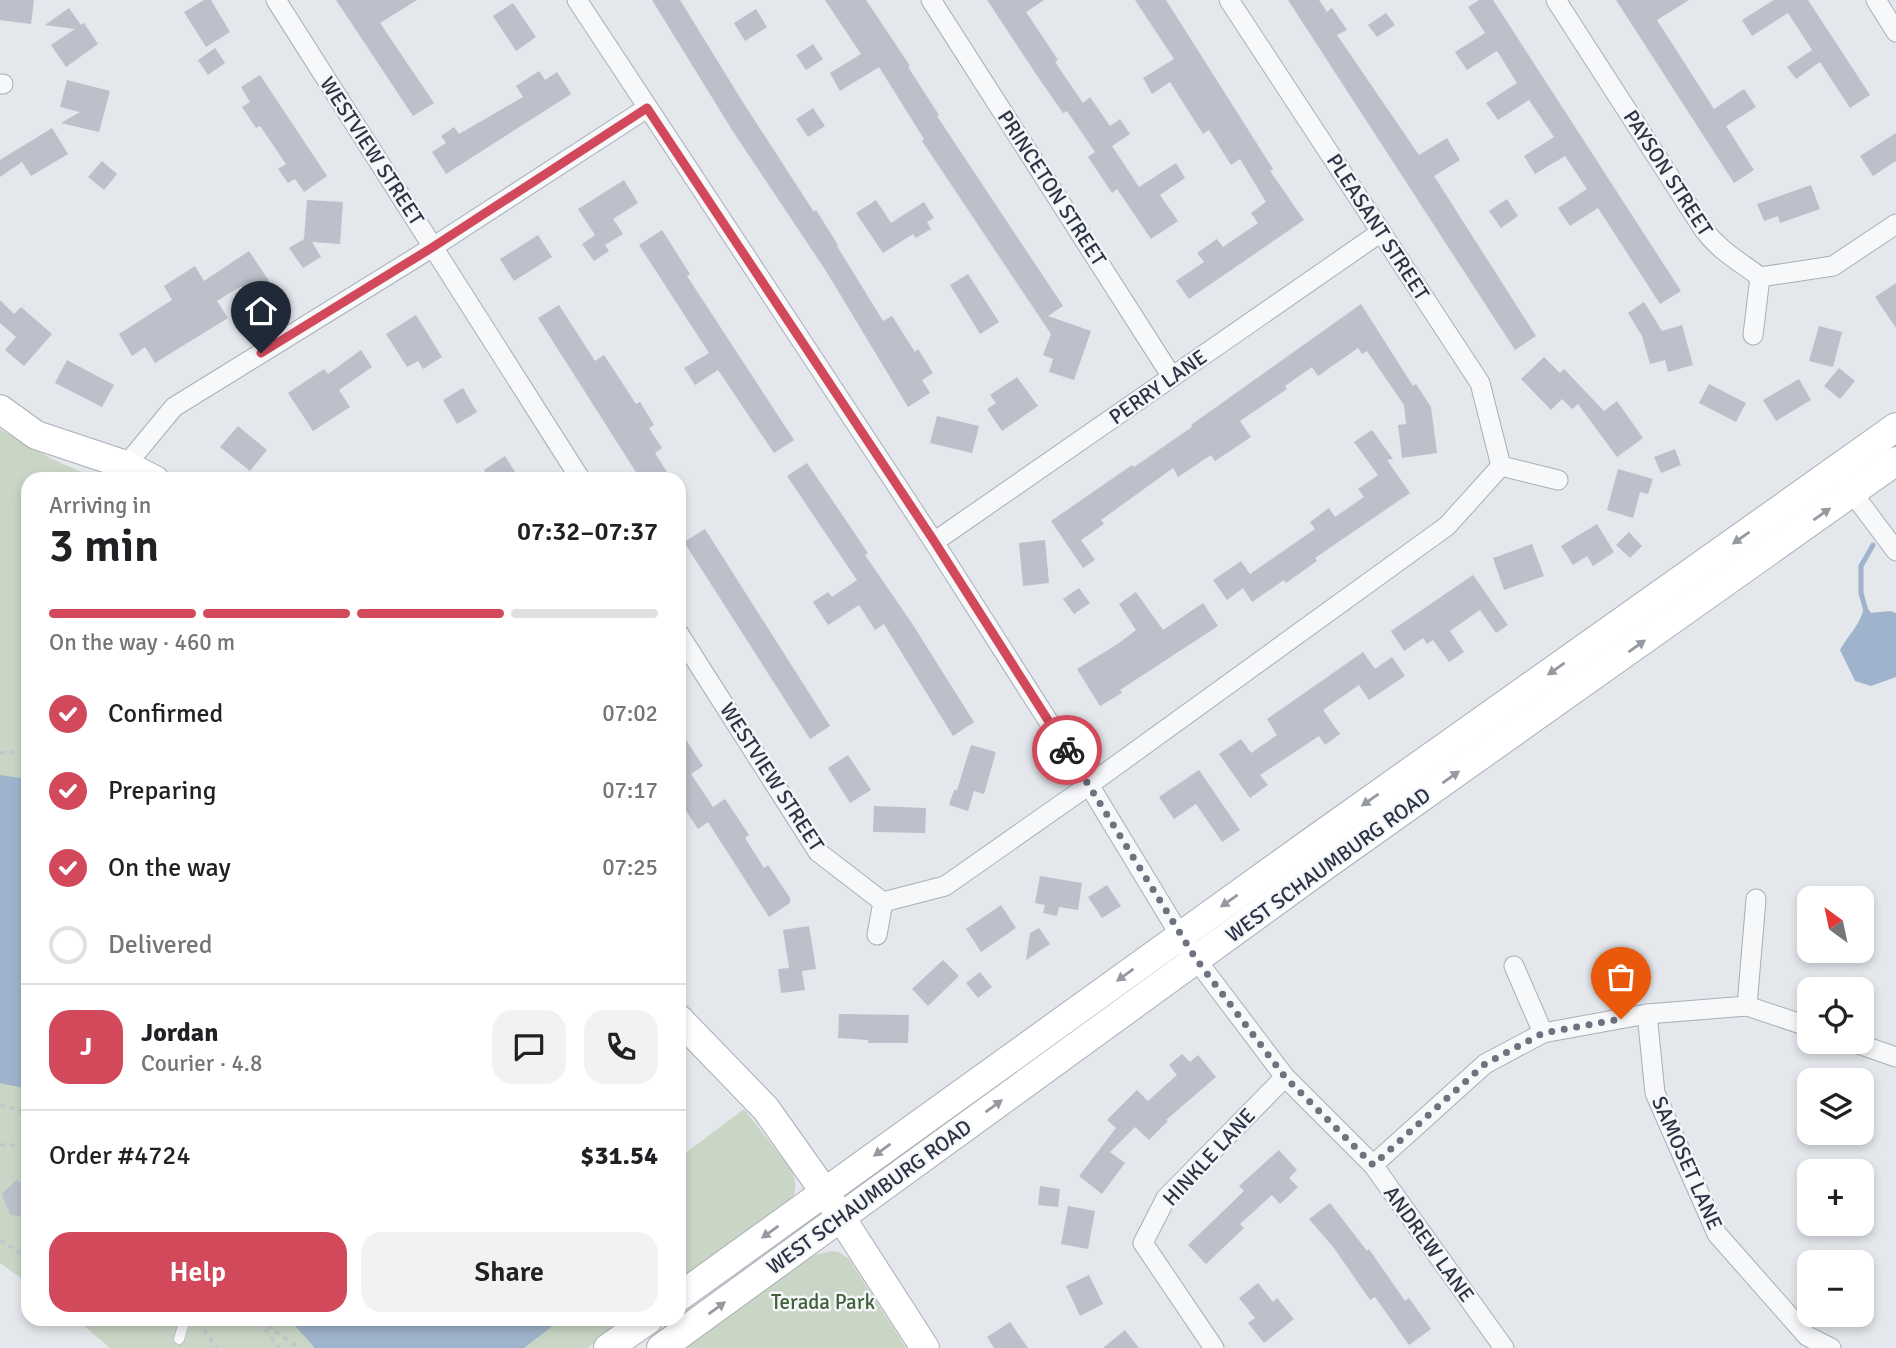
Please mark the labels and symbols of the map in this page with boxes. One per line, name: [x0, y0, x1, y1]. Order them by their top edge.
street label: WESTVIEW STREET: [314, 72, 430, 231]
street label: PRINCETON STREET: [992, 105, 1112, 271]
street label: PAYSON STREET: [1618, 105, 1719, 241]
street label: PLEASANT STREET: [1321, 149, 1435, 306]
pin: [231, 281, 291, 353]
street label: PERRY LANE: [1104, 344, 1212, 430]
one-way arrow: [1813, 507, 1831, 521]
one-way arrow: [1732, 531, 1750, 545]
one-way arrow: [1628, 639, 1646, 653]
one-way arrow: [1547, 662, 1565, 676]
street label: WESTVIEW STREET: [714, 698, 830, 857]
courier: [1032, 715, 1102, 785]
one-way arrow: [1442, 770, 1460, 784]
street label: WEST SCHAUMBURG ROAD: [1220, 782, 1436, 948]
one-way arrow: [1361, 793, 1379, 807]
north arrow: [1797, 886, 1874, 962]
one-way arrow: [1220, 894, 1238, 908]
pin: [1591, 947, 1651, 1019]
one-way arrow: [1116, 968, 1134, 982]
street label: SAMOSET LANE: [1646, 1092, 1728, 1234]
one-way arrow: [985, 1098, 1003, 1113]
street label: HINKLE LANE: [1157, 1103, 1261, 1211]
street label: WEST SCHAUMBURG ROAD: [761, 1114, 977, 1280]
one-way arrow: [873, 1143, 891, 1157]
street label: ANDREW LANE: [1378, 1181, 1480, 1307]
one-way arrow: [761, 1225, 779, 1239]
park label: Terada Park: [771, 1289, 875, 1315]
one-way arrow: [707, 1301, 726, 1315]

